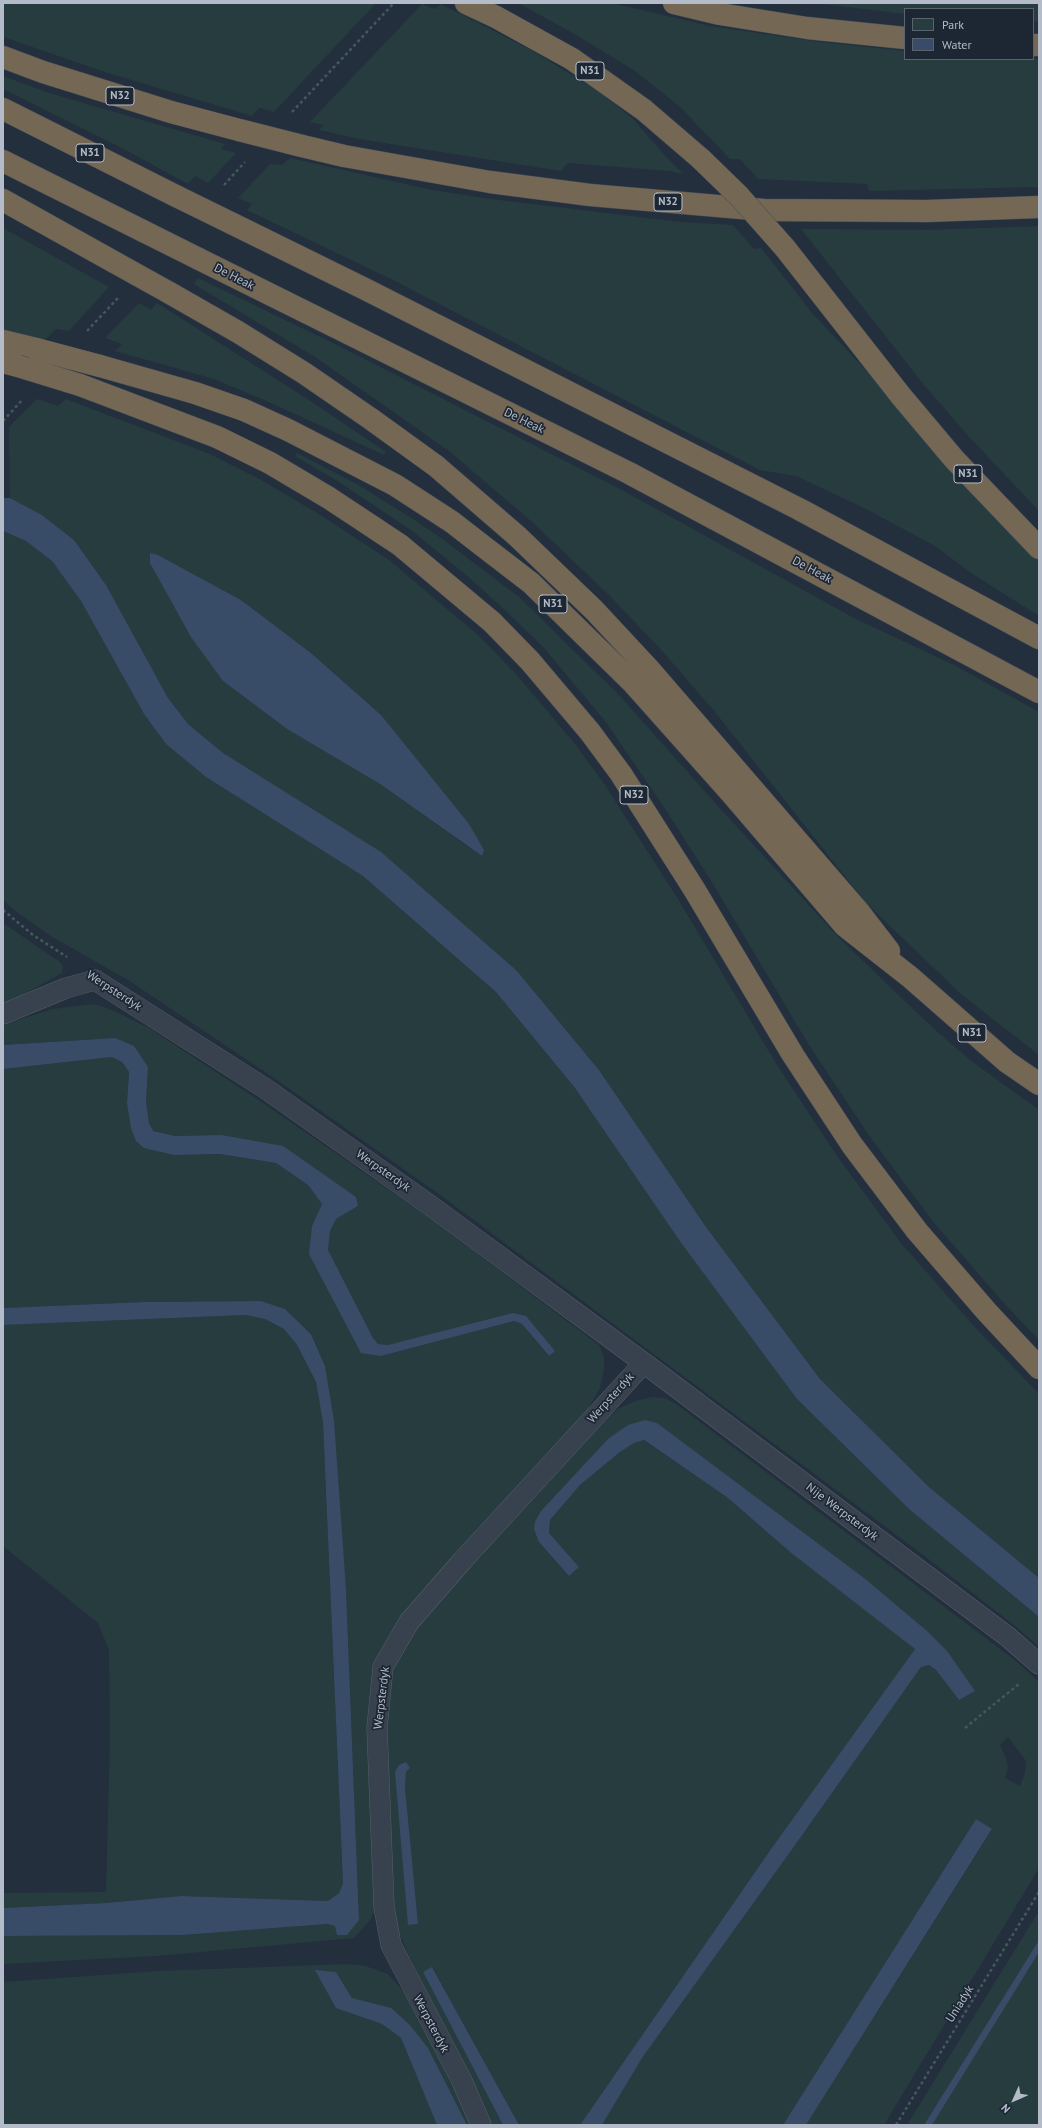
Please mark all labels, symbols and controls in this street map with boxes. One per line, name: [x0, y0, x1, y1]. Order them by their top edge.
legend: [904, 8, 1034, 60]
text: Park: [942, 17, 964, 32]
text: Water: [942, 37, 972, 52]
road number: N31: [576, 62, 604, 80]
road number: N32: [106, 87, 134, 105]
road number: N31: [76, 144, 104, 162]
road number: N32: [654, 193, 682, 211]
street label: De Heak: [212, 261, 256, 293]
street label: De Heak: [502, 405, 546, 437]
road number: N31: [954, 465, 982, 483]
street label: De Heak: [790, 554, 834, 586]
road number: N31: [539, 595, 567, 613]
road number: N32: [620, 786, 648, 804]
street label: Werpsterdyk: [84, 968, 144, 1014]
road number: N31: [958, 1024, 986, 1042]
street label: Werpsterdyk: [353, 1147, 413, 1195]
street label: Werpsterdyk: [585, 1370, 637, 1426]
street label: Nije Werpsterdyk: [803, 1480, 881, 1544]
street label: Werpsterdyk: [371, 1666, 393, 1730]
street label: Uniadyk: [943, 1983, 977, 2025]
street label: Werpsterdyk: [410, 1993, 452, 2055]
north arrow: [994, 2080, 1034, 2120]
text: N: [998, 2101, 1013, 2116]

